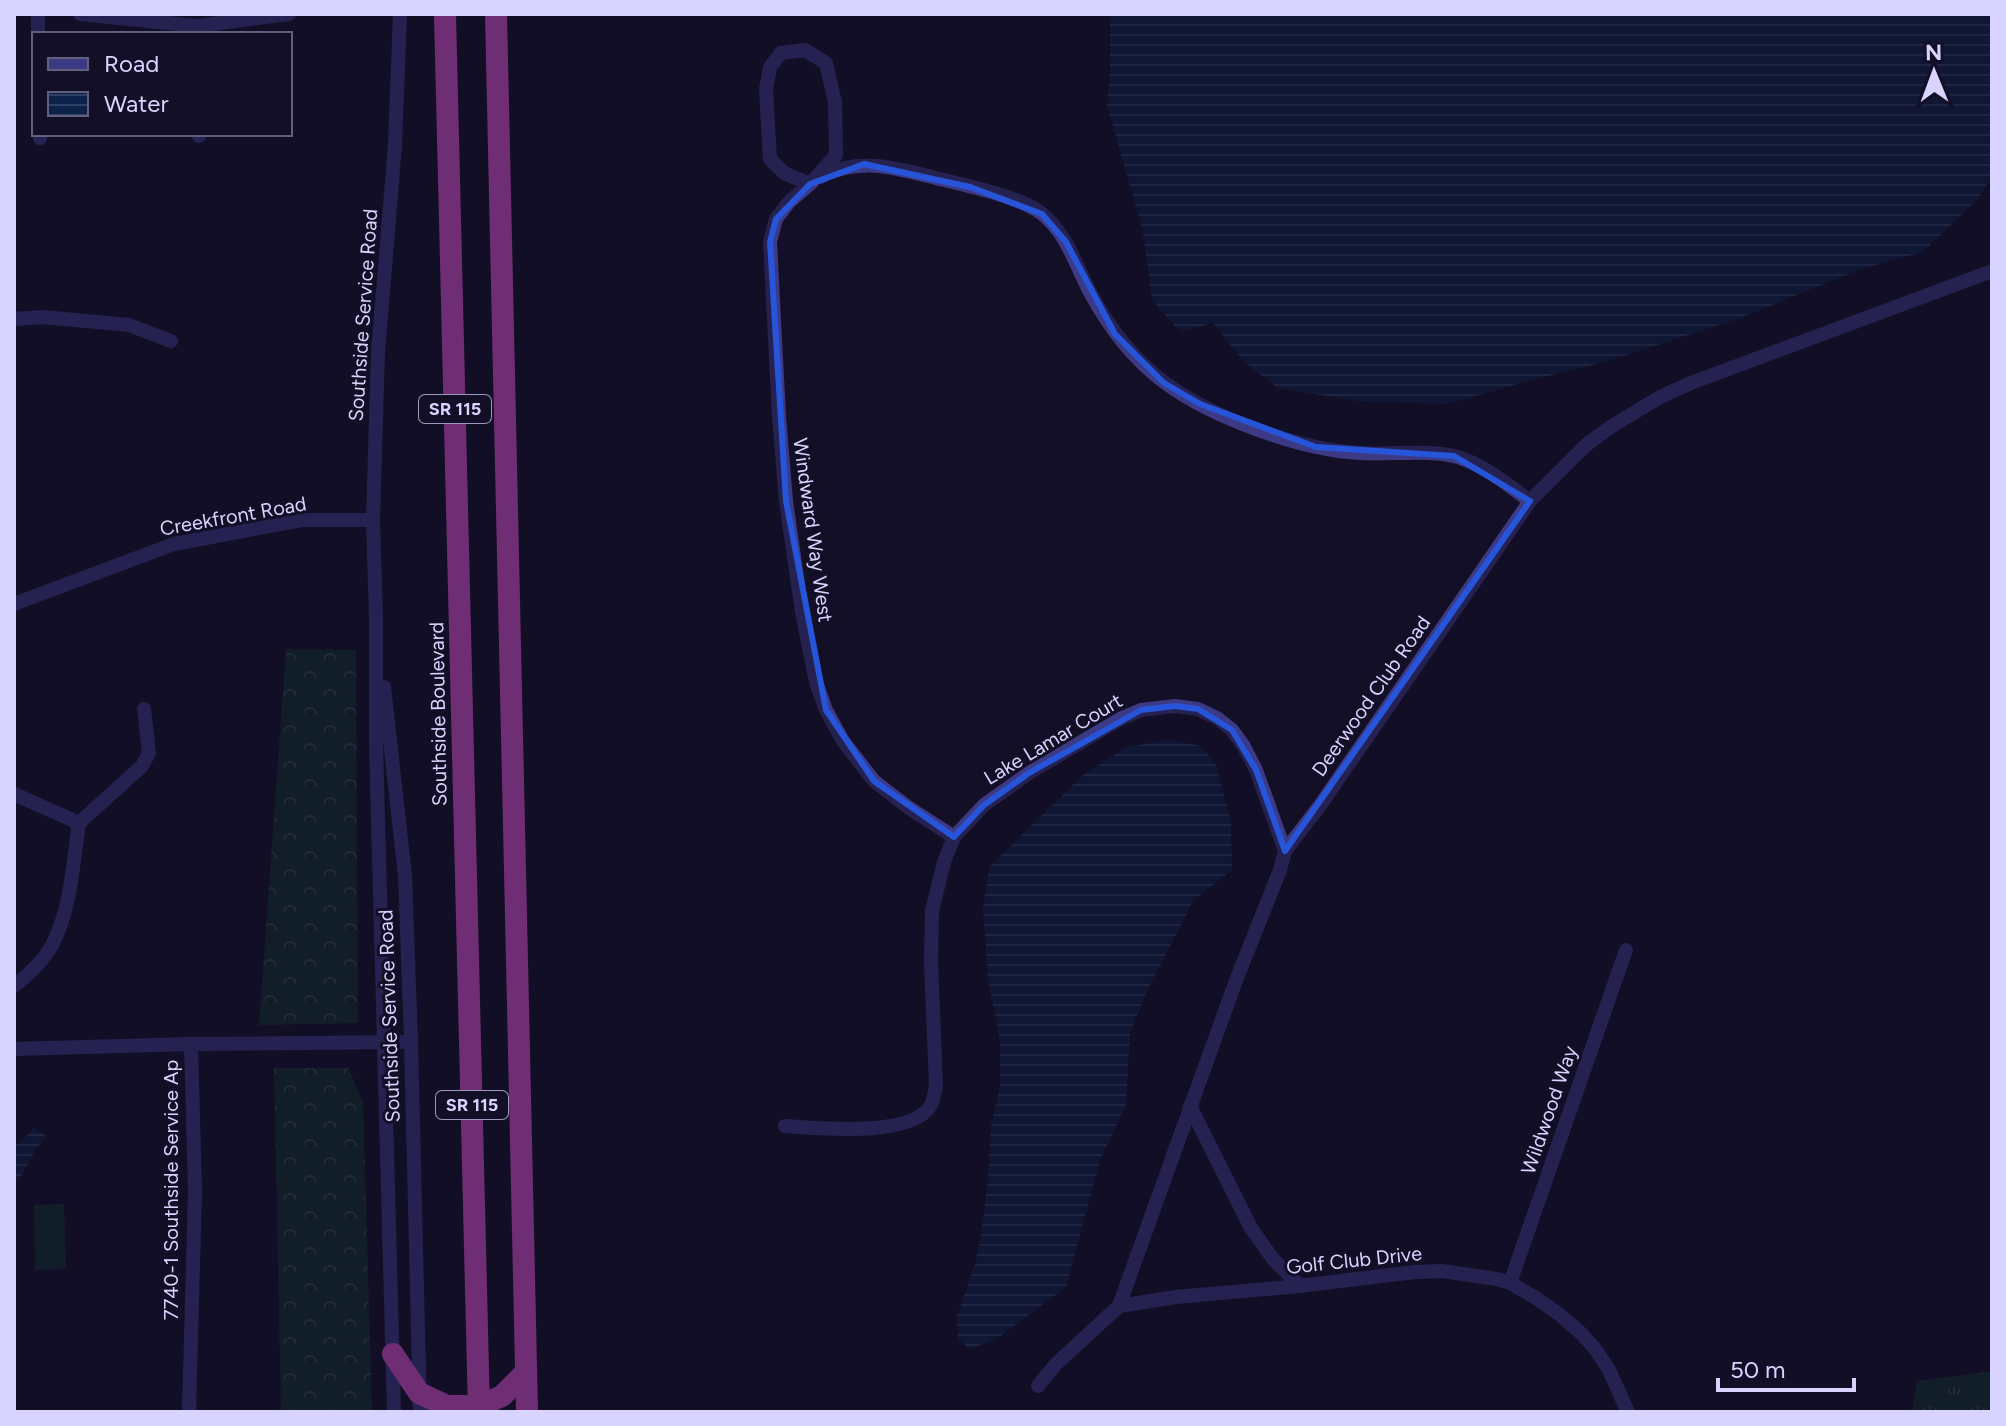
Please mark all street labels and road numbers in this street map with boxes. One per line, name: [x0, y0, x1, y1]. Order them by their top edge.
street label: Southside Service Road: [344, 208, 382, 422]
road number: SR 115: [419, 395, 491, 423]
street label: Windward Way West: [788, 436, 838, 624]
street label: Creekfront Road: [158, 491, 308, 541]
street label: Deerwood Club Road: [1307, 611, 1435, 781]
street label: Southside Boulevard: [424, 622, 452, 806]
street label: Lake Lamar Court: [980, 688, 1126, 790]
street label: Southside Service Road: [373, 909, 405, 1123]
street label: Wildwood Way: [1516, 1042, 1582, 1177]
street label: 7740-1 Southside Service Ap: [159, 1060, 183, 1320]
road number: SR 115: [436, 1091, 508, 1119]
street label: Golf Club Drive: [1285, 1241, 1423, 1279]

